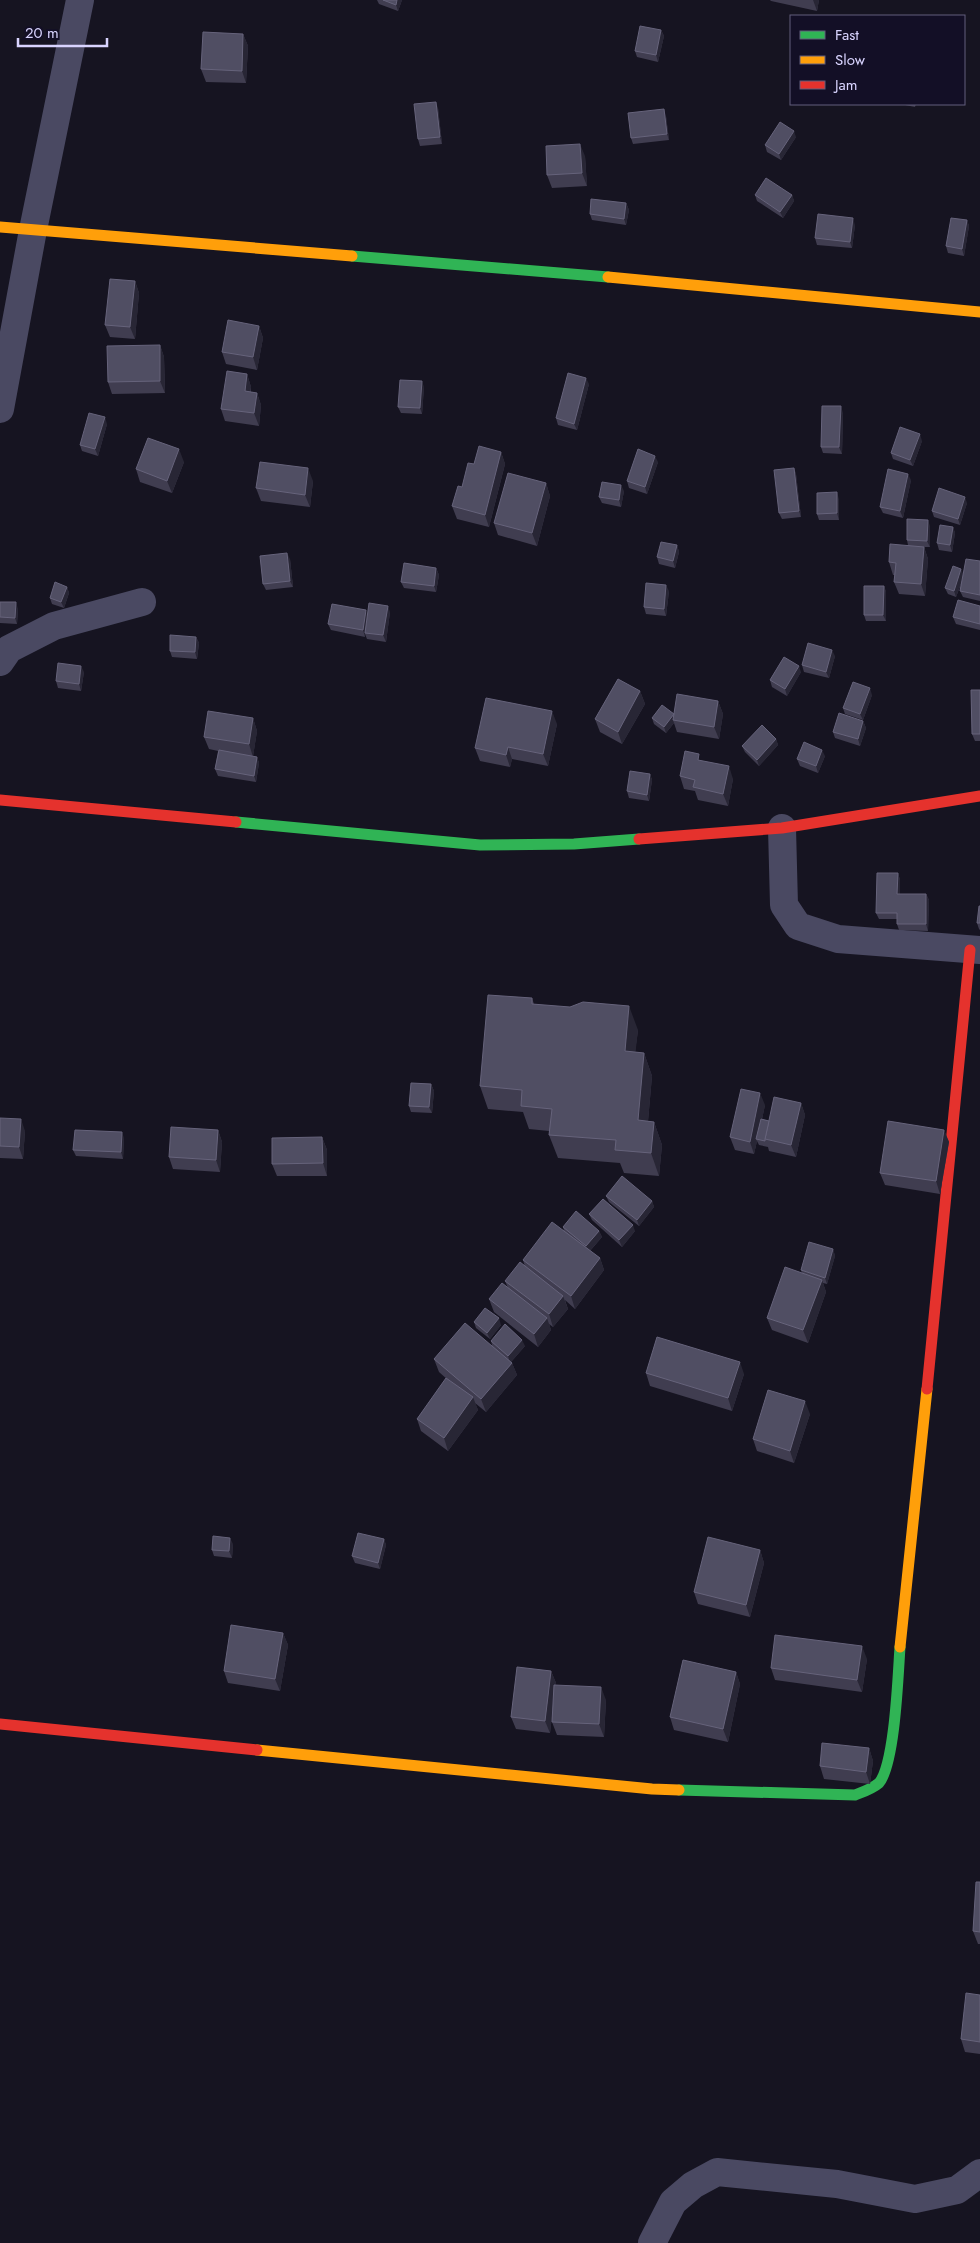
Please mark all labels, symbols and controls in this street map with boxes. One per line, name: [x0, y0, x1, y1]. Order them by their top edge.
scale bar: [18, 15, 106, 47]
legend: [790, 15, 965, 105]
text: 20 m: [25, 22, 59, 44]
text: Fast: [835, 24, 859, 46]
text: Slow: [835, 49, 866, 71]
text: Jam: [833, 74, 858, 96]

